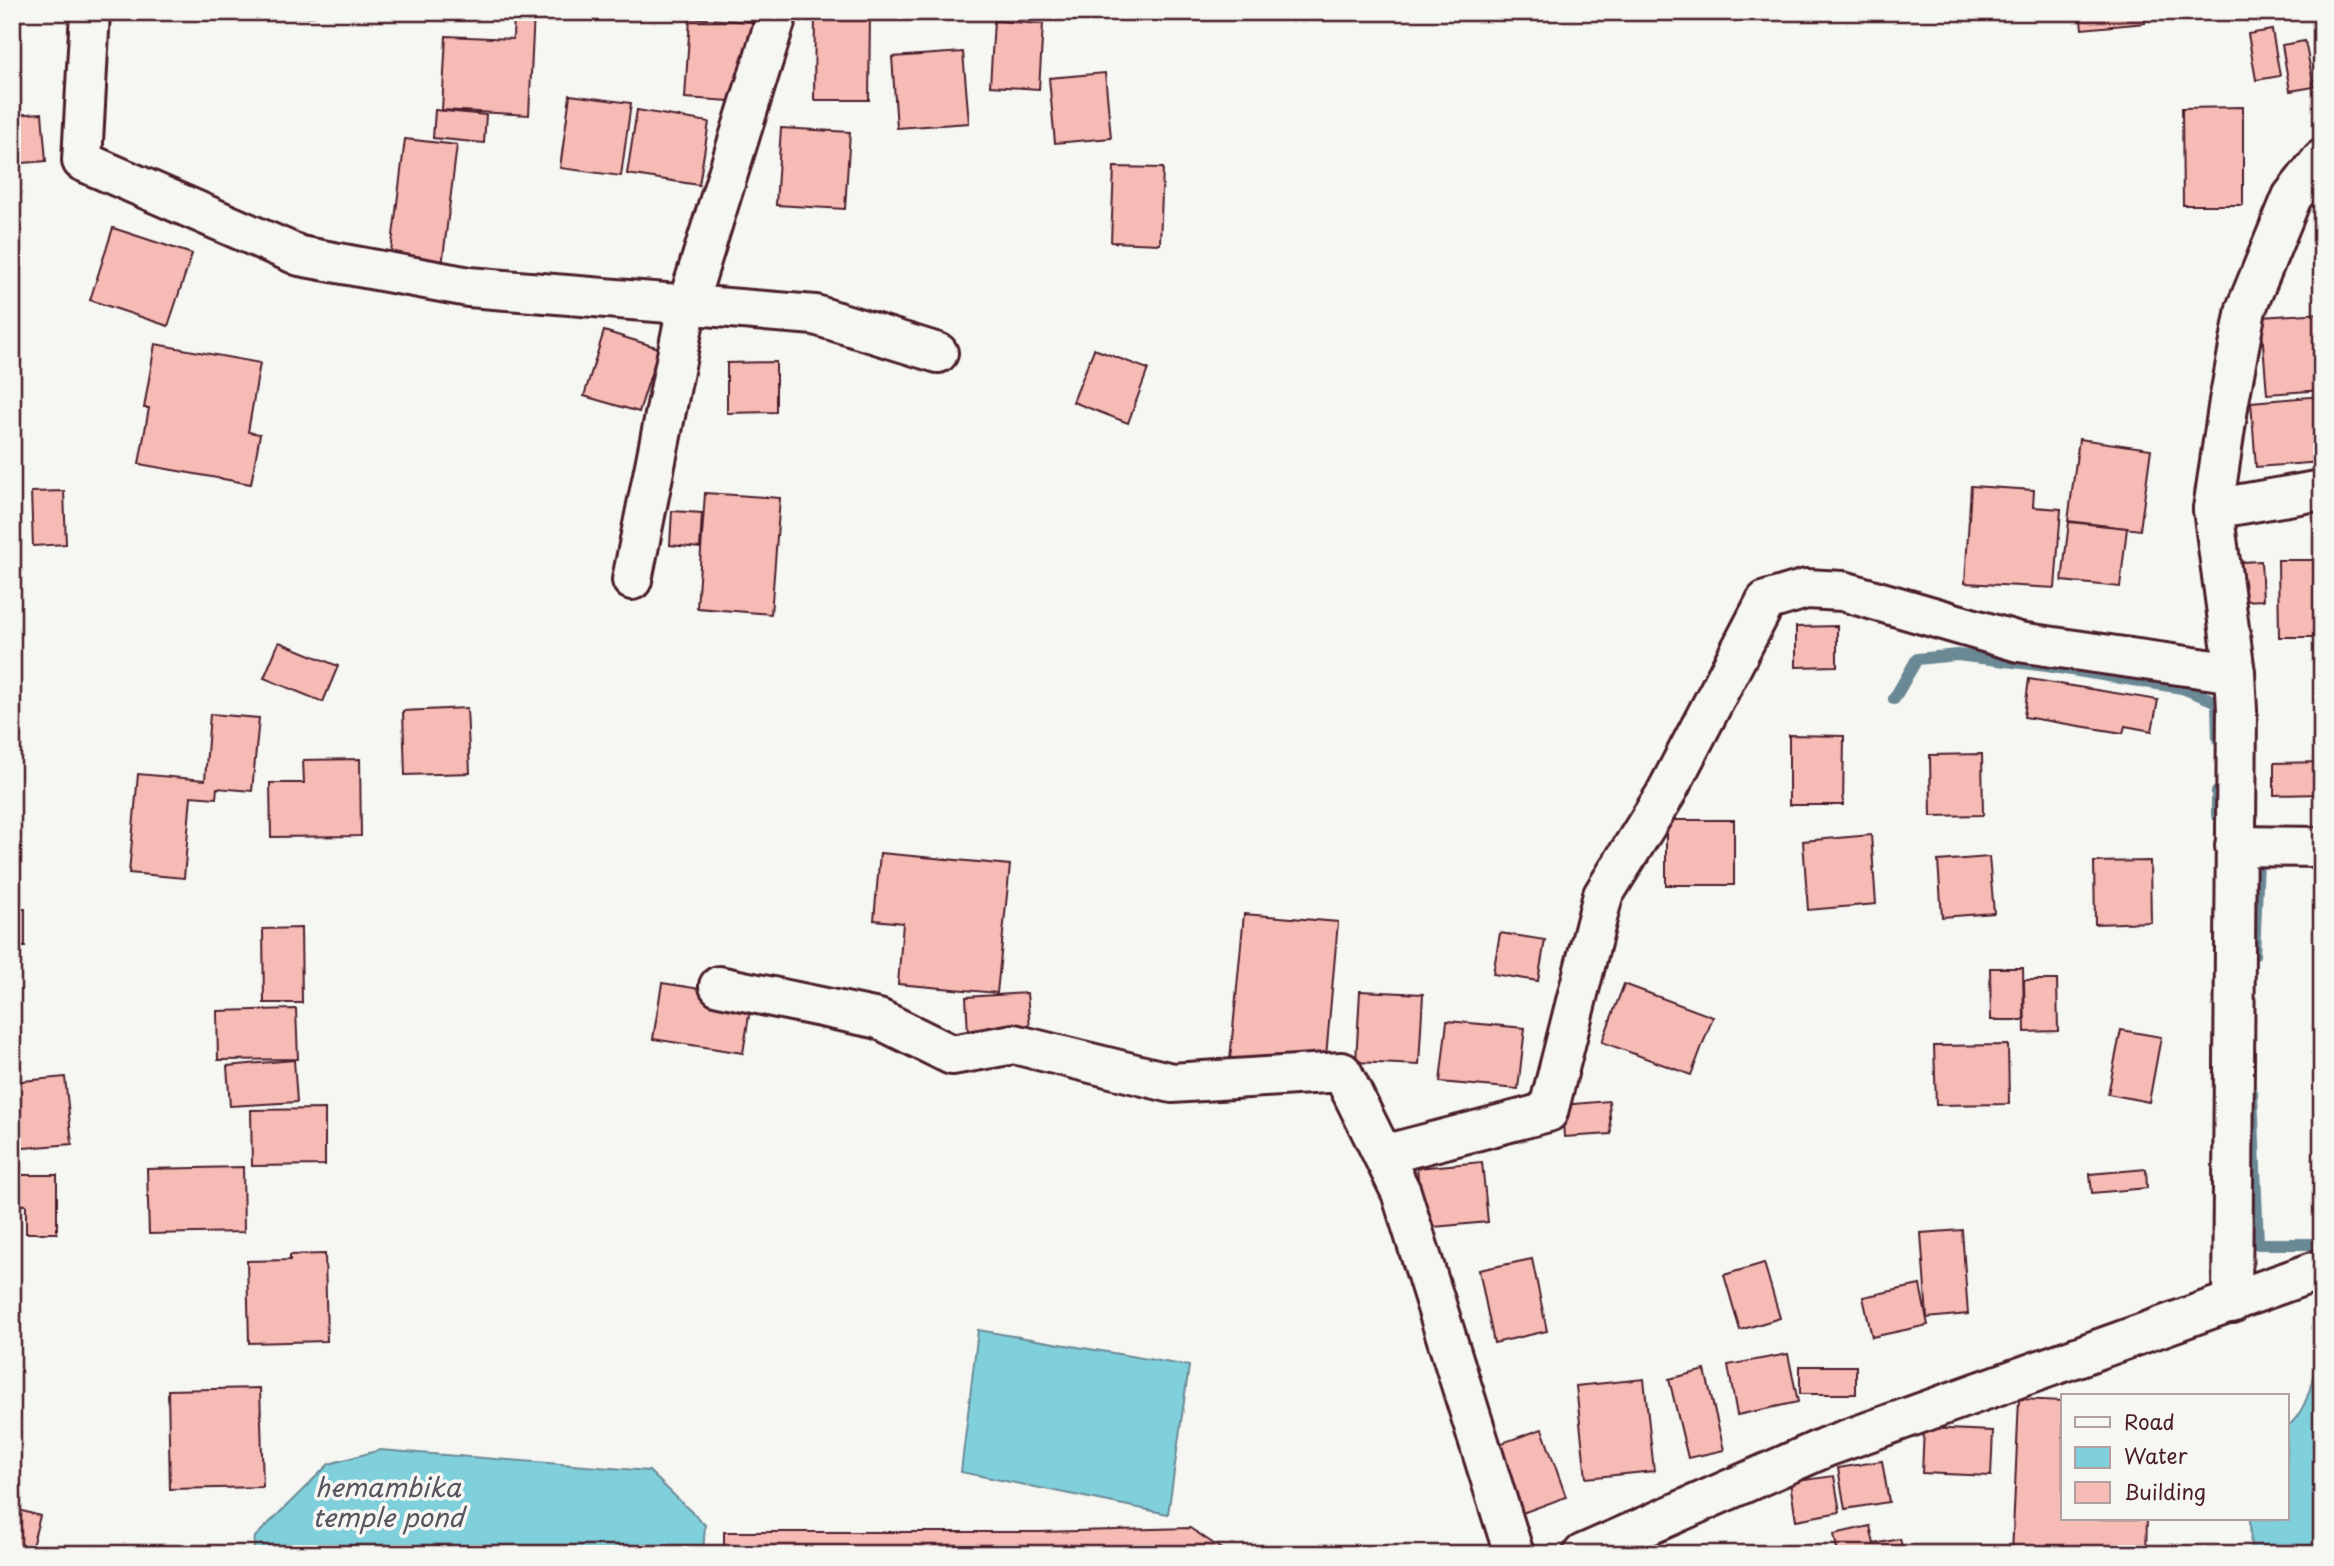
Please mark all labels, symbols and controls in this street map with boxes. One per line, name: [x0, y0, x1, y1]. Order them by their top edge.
legend: [2061, 1394, 2288, 1520]
text: Road: [2124, 1405, 2175, 1437]
text: Water: [2124, 1439, 2188, 1471]
water label: hemambika temple pond: [312, 1467, 468, 1536]
text: Building: [2124, 1475, 2206, 1507]

